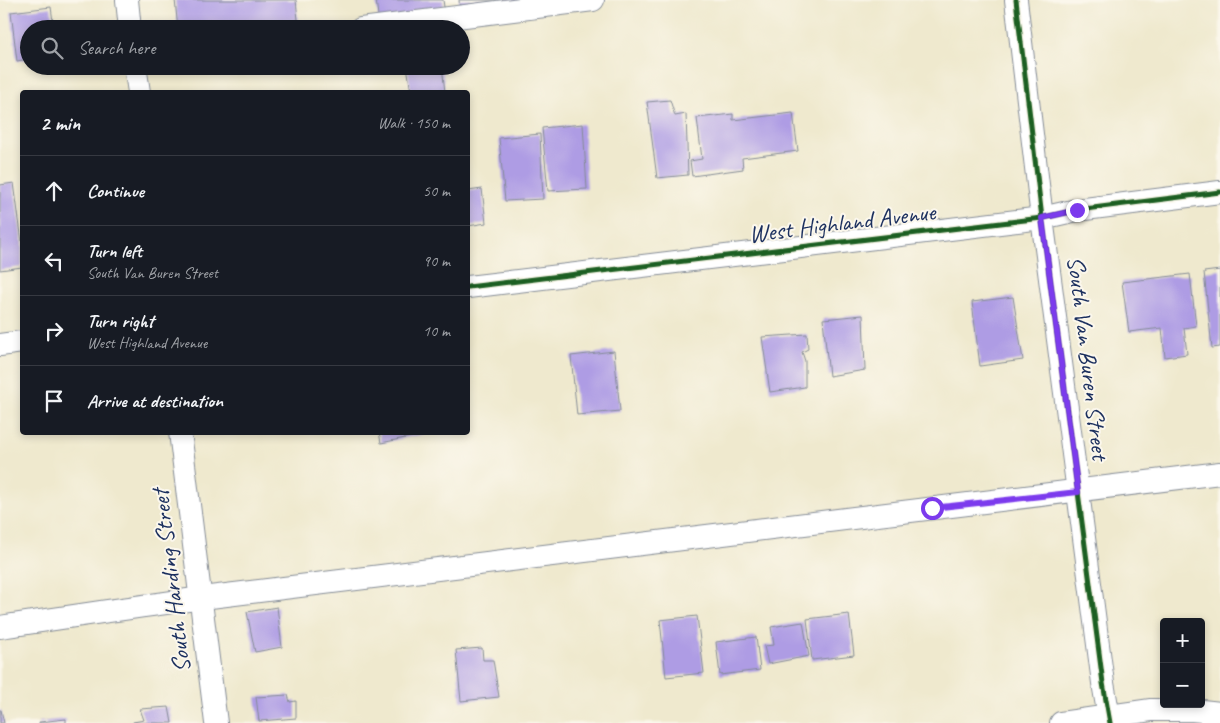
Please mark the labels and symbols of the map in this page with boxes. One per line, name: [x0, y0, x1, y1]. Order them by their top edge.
street label: West Highland Avenue: [747, 195, 939, 250]
route end: [1066, 199, 1089, 222]
street label: South Van Buren Street: [1060, 254, 1117, 464]
street label: South Harding Street: [143, 484, 198, 674]
route start: [921, 497, 944, 520]

